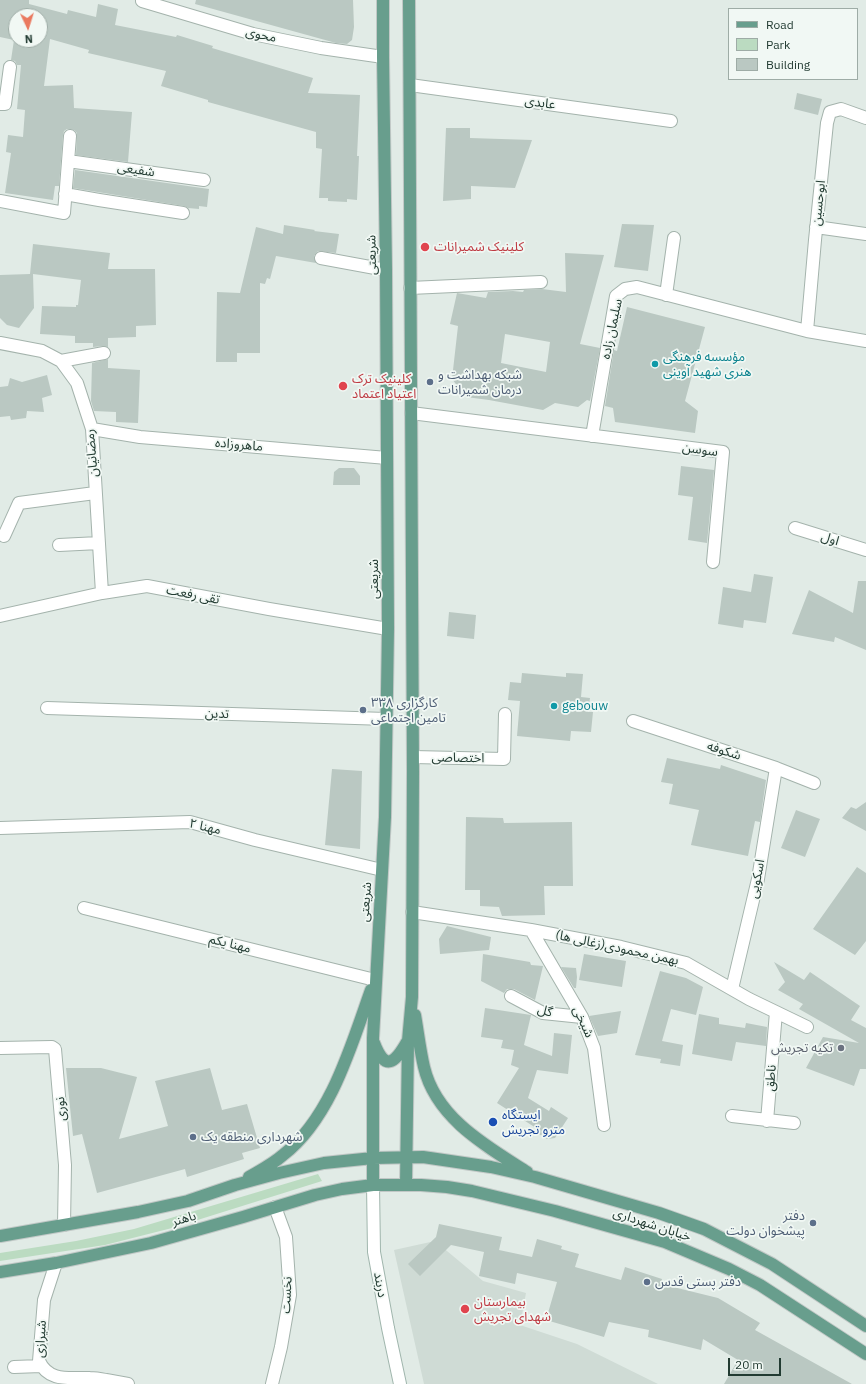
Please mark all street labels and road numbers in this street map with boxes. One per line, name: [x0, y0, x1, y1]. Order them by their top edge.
street label: محوی: [244, 24, 278, 46]
street label: عابدی: [524, 93, 556, 113]
street label: شفیعی: [116, 160, 156, 180]
street label: ابوحسین: [809, 179, 829, 227]
street label: شریعتی: [364, 235, 380, 275]
street label: سلیمان زاده: [598, 297, 626, 361]
street label: رمضانیان: [82, 428, 102, 478]
street label: ماهروزاده: [214, 435, 264, 455]
street label: سوسن: [681, 440, 719, 460]
street label: اول: [819, 529, 841, 549]
street label: شریعتی: [366, 559, 382, 599]
street label: تقی رفعت: [165, 582, 221, 608]
street label: تدین: [205, 706, 229, 722]
street label: شکوفه: [705, 738, 743, 764]
street label: اختصاصی: [431, 750, 485, 766]
street label: مهنا ۲: [188, 816, 222, 838]
street label: اسکویی: [746, 858, 768, 900]
street label: شریعتی: [357, 881, 375, 923]
street label: بهمن محمودی(زغالی ها): [554, 927, 680, 969]
street label: مهنا یکم: [207, 931, 253, 957]
street label: گل: [536, 1001, 554, 1021]
street label: شیخی: [569, 1004, 597, 1040]
street label: ناطق: [762, 1064, 780, 1092]
street label: نوری: [52, 1096, 70, 1122]
street label: خیابان شهرداری: [611, 1205, 693, 1245]
street label: باهنر: [170, 1208, 198, 1230]
street label: دربند: [370, 1271, 390, 1299]
street label: نخست: [278, 1276, 296, 1314]
street label: شیرازی: [32, 1320, 50, 1358]

